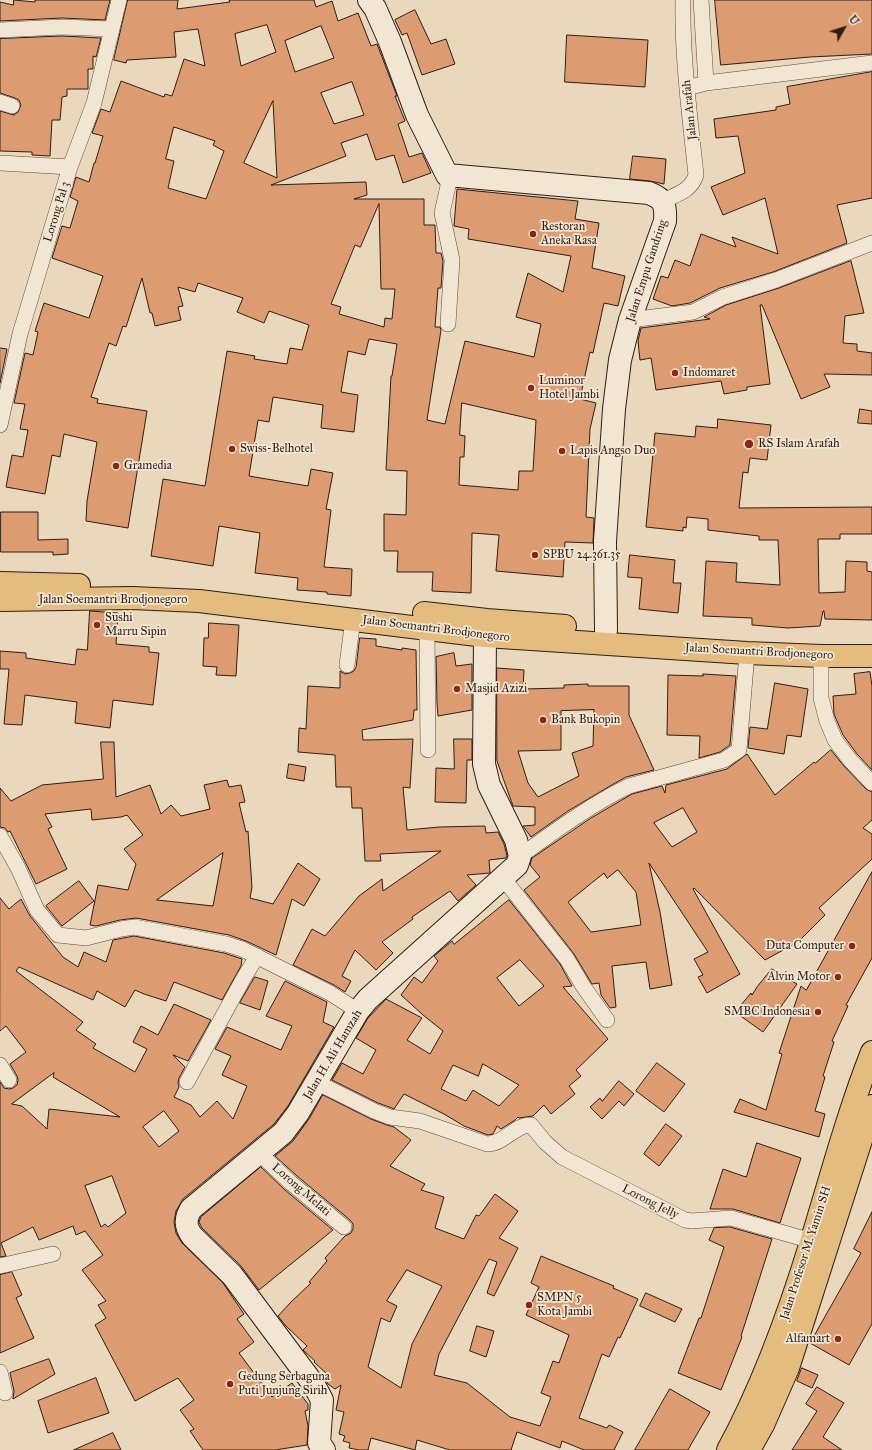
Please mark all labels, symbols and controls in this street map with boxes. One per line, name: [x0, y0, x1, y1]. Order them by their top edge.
north arrow: [824, 8, 864, 48]
text: U: [846, 13, 861, 28]
street label: Jalan Arafah: [680, 79, 700, 141]
street label: Lorong Pal 3: [41, 180, 73, 244]
street label: Jalan Empu Gandring: [624, 218, 670, 324]
place label: Restoran Aneka Rasa: [541, 220, 597, 248]
marker: Restoran Aneka Rasa: [528, 229, 538, 239]
place label: Indomaret: [683, 366, 736, 380]
marker: Indomaret: [670, 368, 680, 378]
place label: Luminor Hotel Jambi: [539, 374, 599, 402]
marker: Luminor Hotel Jambi: [526, 383, 536, 393]
place label: RS Islam Arafah: [758, 437, 840, 451]
marker: RS Islam Arafah: [743, 438, 755, 450]
place label: Swiss-Belhotel: [240, 442, 313, 456]
marker: Swiss-Belhotel: [227, 444, 237, 454]
place label: Lapis Angso Duo: [570, 444, 655, 458]
marker: Lapis Angso Duo: [557, 446, 567, 456]
place label: Gramedia: [124, 459, 172, 473]
marker: Gramedia: [111, 461, 121, 471]
place label: SPBU 24.361.35: [543, 548, 621, 562]
marker: SPBU 24.361.35: [530, 550, 540, 560]
street label: Jalan Soemantri Brodjonegoro: [39, 593, 187, 607]
place label: Sushi Marru Sipin: [105, 611, 166, 639]
street label: Jalan Soemantri Brodjonegoro: [361, 613, 511, 645]
marker: Sushi Marru Sipin: [92, 620, 102, 630]
street label: Jalan Soemantri Brodjonegoro: [684, 641, 834, 663]
place label: Masjid Azizi: [465, 682, 527, 696]
marker: Masjid Azizi: [452, 684, 462, 694]
place label: Bank Bukopin: [551, 713, 620, 727]
marker: Bank Bukopin: [538, 715, 548, 725]
place label: Duta Computer: [766, 939, 844, 953]
marker: Duta Computer: [847, 941, 857, 951]
place label: Alvin Motor: [767, 970, 830, 984]
marker: Alvin Motor: [833, 972, 843, 982]
place label: SMBC Indonesia: [724, 1005, 810, 1019]
street label: Jalan H. Ali Hamzah: [300, 1007, 366, 1103]
marker: SMBC Indonesia: [813, 1007, 823, 1017]
street label: Lorong Melati: [269, 1161, 333, 1219]
street label: Lorong Jelly: [619, 1182, 681, 1222]
street label: Jalan Profesor M. Yamin SH: [778, 1184, 834, 1322]
place label: SMPN 5 Kota Jambi: [537, 1291, 592, 1319]
marker: SMPN 5 Kota Jambi: [524, 1300, 534, 1310]
place label: Alfamart: [786, 1332, 830, 1346]
marker: Alfamart: [833, 1334, 843, 1344]
place label: Gedung Serbaguna Puti Junjung Sirih: [238, 1370, 330, 1398]
marker: Gedung Serbaguna Puti Junjung Sirih: [225, 1379, 235, 1389]

